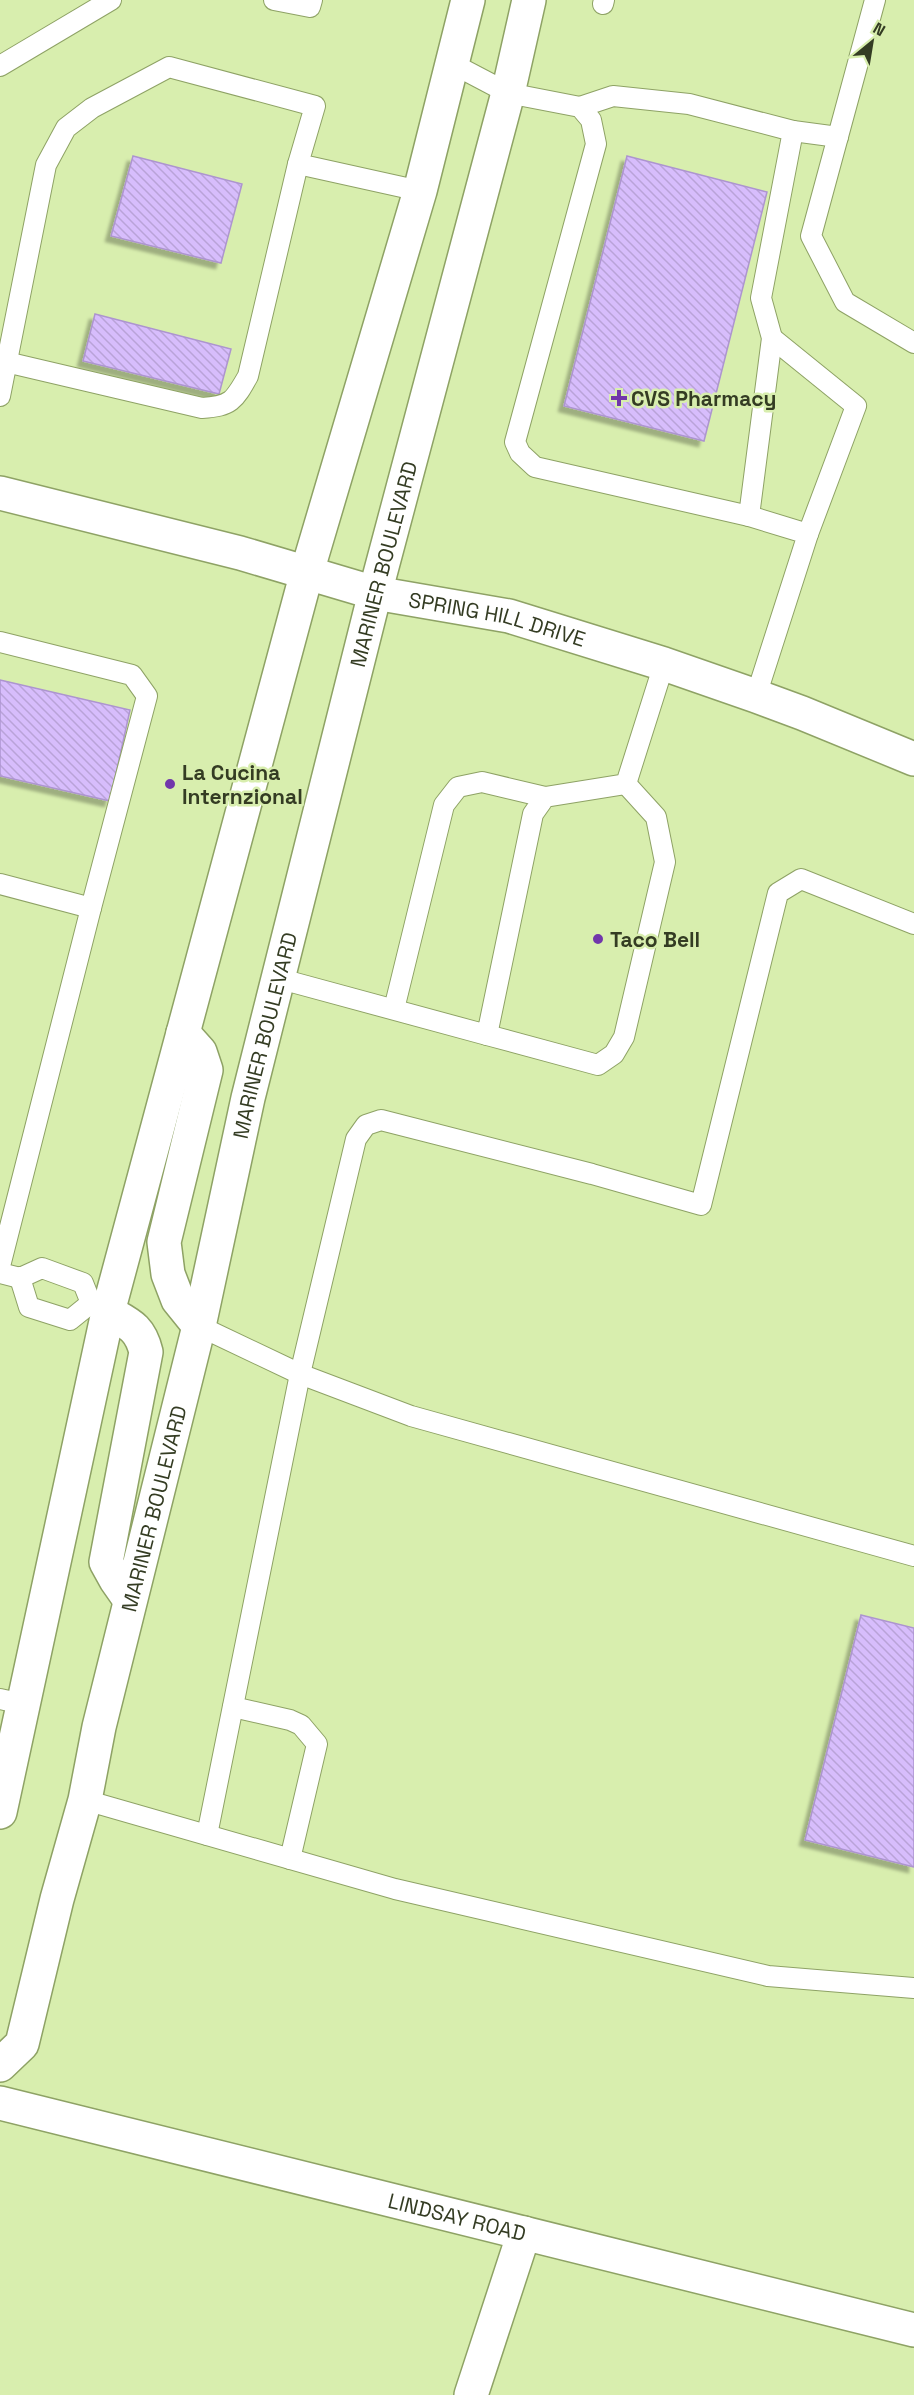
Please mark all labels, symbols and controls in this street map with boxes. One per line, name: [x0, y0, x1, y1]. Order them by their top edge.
north arrow: [842, 12, 902, 72]
text: N: [869, 18, 889, 41]
place label: CVS Pharmacy: [631, 385, 776, 412]
marker: CVS Pharmacy: [612, 391, 626, 405]
street label: MARINER BOULEVARD: [343, 458, 423, 670]
street label: SPRING HILL DRIVE: [407, 585, 589, 652]
place label: La Cucina Internzional: [182, 759, 303, 810]
marker: La Cucina Internzional: [163, 777, 177, 791]
place label: Taco Bell: [610, 926, 700, 953]
street label: MARINER BOULEVARD: [226, 929, 303, 1141]
marker: Taco Bell: [591, 932, 605, 946]
street label: MARINER BOULEVARD: [115, 1402, 192, 1615]
street label: LINDSAY ROAD: [385, 2186, 529, 2247]

